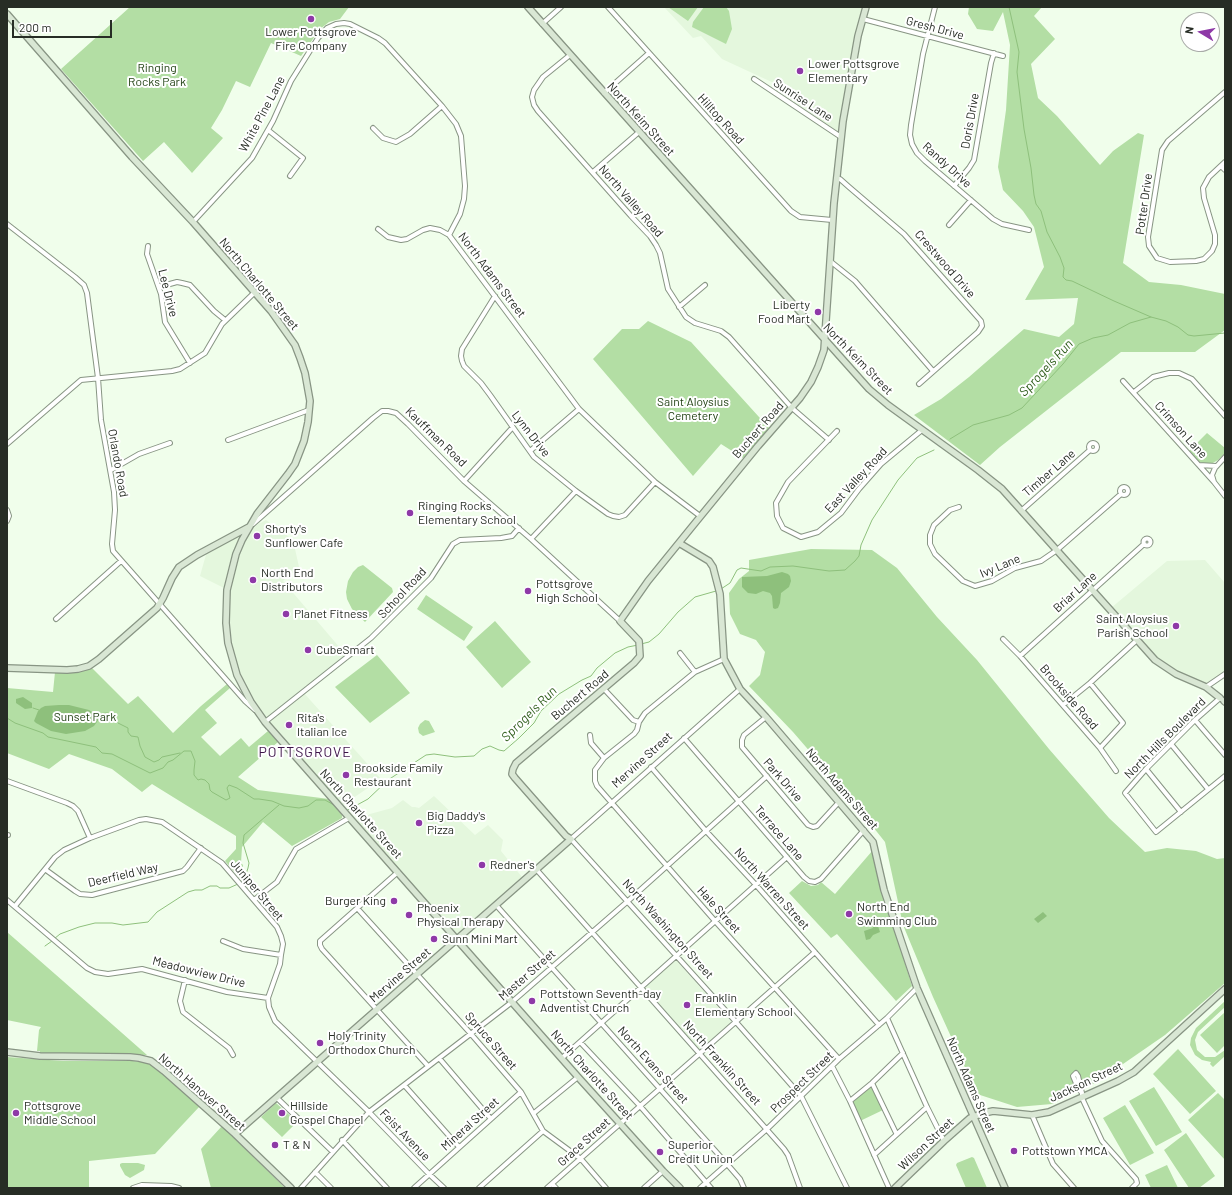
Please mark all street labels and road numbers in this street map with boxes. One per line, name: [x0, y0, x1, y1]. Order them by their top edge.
street label: Gresh Drive: [904, 13, 966, 43]
street label: White Pine Lane: [236, 73, 288, 155]
street label: Sunrise Lane: [771, 76, 835, 124]
street label: North Keim Street: [604, 79, 678, 159]
street label: Hilltop Road: [695, 91, 747, 147]
street label: Doris Drive: [958, 92, 982, 150]
street label: Randy Drive: [919, 139, 975, 191]
street label: North Valley Road: [596, 162, 666, 240]
street label: Potter Drive: [1133, 172, 1155, 236]
street label: Crestwood Drive: [912, 227, 978, 301]
street label: North Adams Street: [455, 230, 529, 320]
street label: North Charlotte Street: [216, 235, 302, 333]
street label: Lee Drive: [155, 268, 181, 318]
street label: North Keim Street: [820, 320, 896, 398]
street label: Buchert Road: [729, 399, 787, 461]
street label: Crimson Lane: [1152, 399, 1210, 461]
street label: Kauffman Road: [402, 404, 470, 470]
street label: Lynn Drive: [509, 408, 553, 460]
street label: Orlando Road: [105, 428, 131, 498]
street label: East Valley Road: [822, 444, 890, 516]
street label: Timber Lane: [1020, 446, 1078, 500]
street label: Ivy Lane: [978, 551, 1022, 581]
street label: School Road: [375, 565, 429, 621]
street label: Briar Lane: [1050, 569, 1100, 615]
street label: Brookside Road: [1037, 661, 1101, 733]
street label: Buchert Road: [548, 667, 612, 723]
street label: North Hills Boulevard: [1121, 694, 1209, 782]
street label: Mervine Street: [609, 729, 675, 791]
street label: North Adams Street: [803, 745, 881, 833]
street label: Park Drive: [760, 755, 806, 805]
street label: North Charlotte Street: [317, 766, 405, 862]
street label: Terrace Lane: [751, 803, 807, 863]
street label: North Warren Street: [731, 845, 813, 933]
street label: Juniper Street: [227, 857, 287, 923]
street label: Deerfield Way: [87, 860, 159, 890]
street label: North Washington Street: [619, 876, 717, 982]
street label: Hale Street: [694, 884, 744, 936]
street label: Mervine Street: [366, 945, 434, 1005]
street label: Master Street: [496, 946, 558, 1004]
street label: Meadowview Drive: [151, 953, 247, 991]
street label: Spruce Street: [462, 1009, 520, 1073]
street label: North Franklin Street: [680, 1017, 764, 1109]
street label: North Evans Street: [615, 1023, 691, 1107]
street label: North Charlotte Street: [548, 1027, 636, 1123]
street label: North Adams Street: [943, 1035, 999, 1135]
street label: Prospect Street: [767, 1048, 837, 1116]
street label: North Hanover Street: [156, 1050, 248, 1134]
street label: Jackson Street: [1047, 1059, 1125, 1105]
street label: Mineral Street: [438, 1094, 502, 1154]
street label: Feist Avenue: [377, 1106, 433, 1164]
street label: Grace Street: [555, 1115, 613, 1169]
street label: Wilson Street: [895, 1115, 957, 1173]

